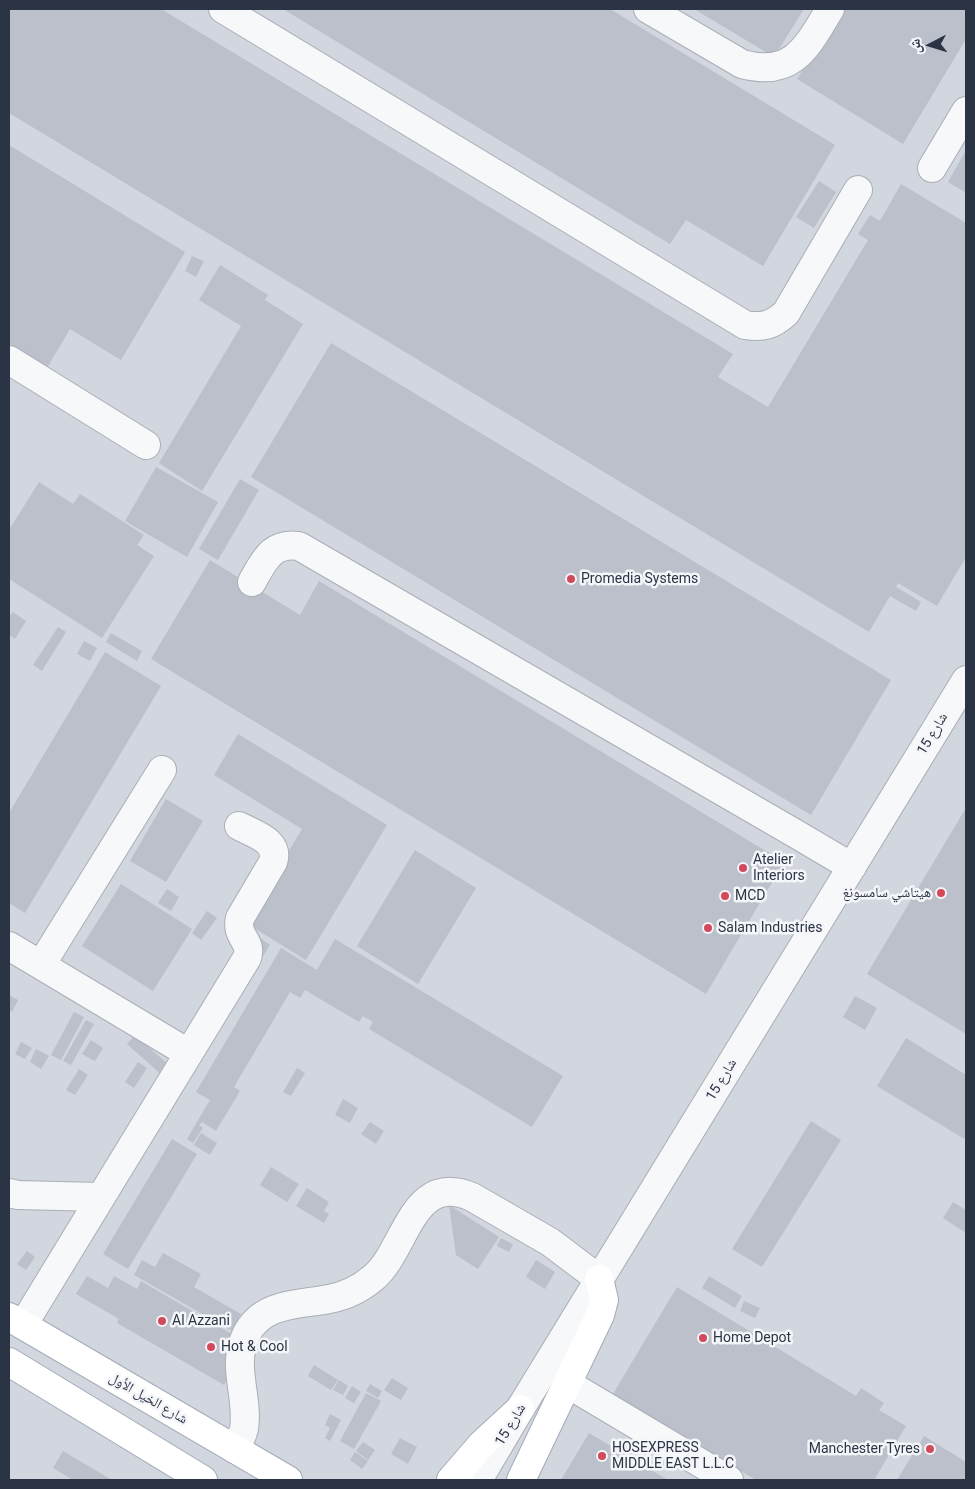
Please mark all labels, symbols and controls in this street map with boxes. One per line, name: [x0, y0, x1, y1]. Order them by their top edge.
north arrow: [905, 20, 955, 70]
text: ش: [906, 38, 924, 54]
place label: Promedia Systems: [581, 571, 698, 587]
marker: Promedia Systems: [565, 573, 577, 585]
street label: شارع 15: [914, 710, 952, 758]
place label: Atelier Interiors: [753, 852, 805, 884]
marker: Atelier Interiors: [737, 862, 749, 874]
place label: هيتاشي سامسونغ: [842, 885, 931, 901]
marker: هيتاشي سامسونغ: [935, 887, 947, 899]
place label: MCD: [735, 888, 766, 904]
marker: MCD: [719, 890, 731, 902]
place label: Salam Industries: [718, 920, 822, 936]
marker: Salam Industries: [702, 922, 714, 934]
street label: شارع 15: [703, 1056, 741, 1104]
place label: Al Azzani: [172, 1313, 230, 1329]
marker: Al Azzani: [156, 1315, 168, 1327]
place label: Home Depot: [713, 1330, 791, 1346]
marker: Home Depot: [697, 1332, 709, 1344]
place label: Hot & Cool: [221, 1339, 288, 1355]
marker: Hot & Cool: [205, 1341, 217, 1353]
street label: شارع الخيل الأول: [106, 1370, 190, 1428]
street label: شارع 15: [492, 1401, 530, 1449]
place label: HOSEXPRESS MIDDLE EAST L.L.C: [612, 1440, 734, 1472]
place label: Manchester Tyres: [809, 1441, 920, 1457]
marker: Manchester Tyres: [924, 1443, 936, 1455]
marker: HOSEXPRESS MIDDLE EAST L.L.C: [596, 1450, 608, 1462]

